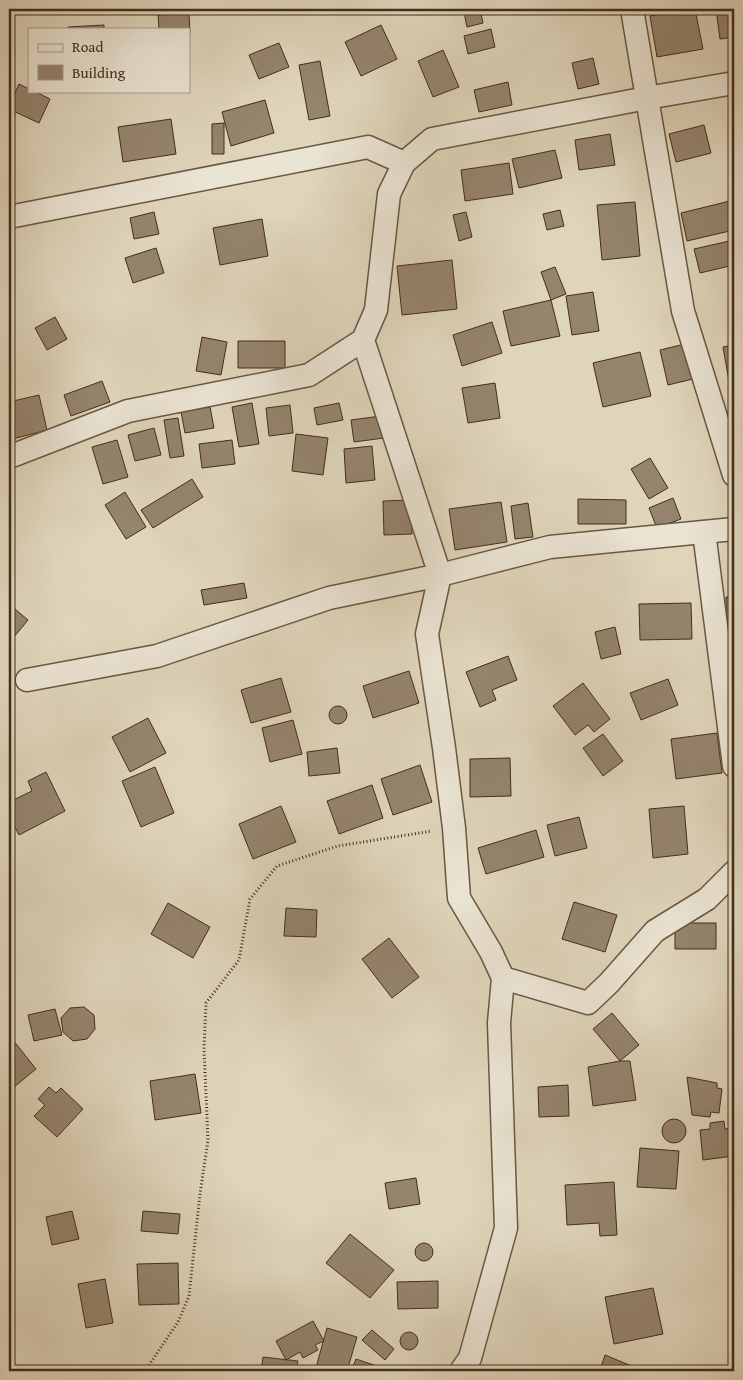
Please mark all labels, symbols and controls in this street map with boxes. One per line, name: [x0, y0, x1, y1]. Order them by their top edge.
legend: [28, 28, 190, 92]
text: Road: [72, 36, 103, 57]
text: Building: [72, 62, 126, 83]

